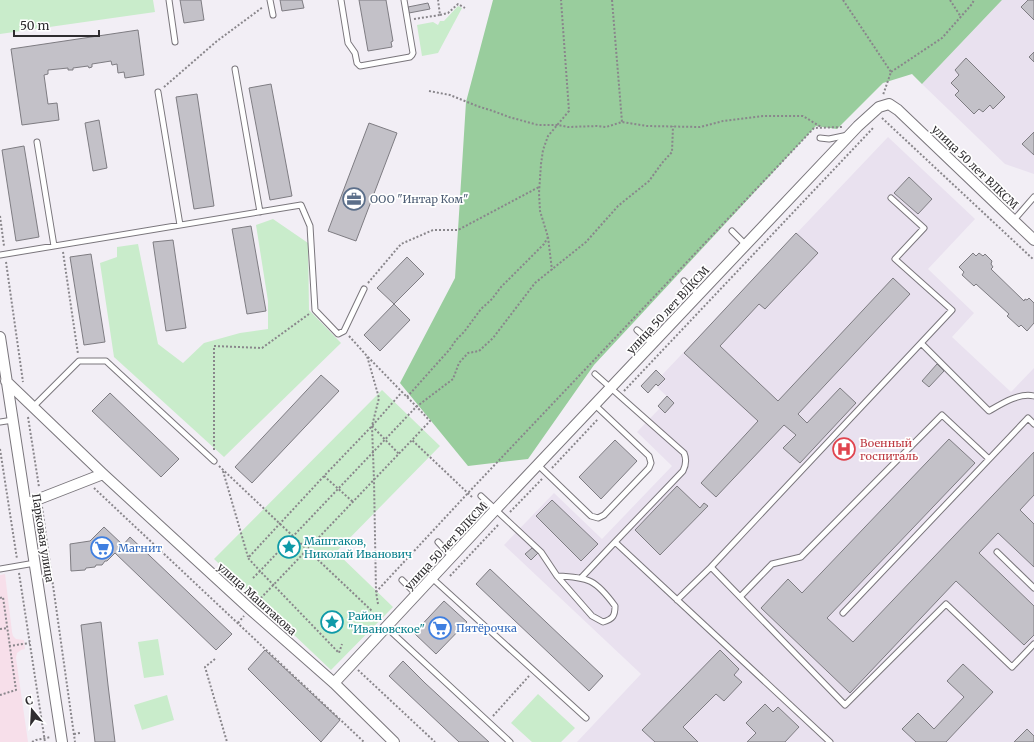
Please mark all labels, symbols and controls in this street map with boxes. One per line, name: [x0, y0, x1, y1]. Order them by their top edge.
scale bar: [14, 12, 99, 38]
text: 50 m: [20, 18, 49, 33]
street label: улица 50 лет ВЛКСМ: [929, 122, 1021, 212]
office icon: ООО "Интар Ком": [341, 186, 367, 212]
place label: ООО "Интар Ком": [370, 192, 468, 206]
street label: улица 50 лет ВЛКСМ: [624, 263, 712, 357]
hospital icon: Военный госпиталь: [831, 436, 857, 462]
place label: Военный госпиталь: [860, 436, 918, 463]
street label: Парковая улица: [29, 493, 57, 584]
street label: улица 50 лет ВЛКСМ: [402, 499, 490, 593]
place icon: Маштаков, Николай Иванович: [276, 534, 302, 560]
place label: Маштаков, Николай Иванович: [304, 534, 412, 561]
supermarket icon: Магнит: [89, 535, 115, 561]
place label: Магнит: [118, 541, 162, 555]
street label: улица Маштакова: [215, 560, 300, 638]
place icon: Район "Ивановское": [319, 609, 345, 635]
place label: Район "Ивановское": [348, 609, 425, 636]
supermarket icon: Пятёрочка: [427, 615, 453, 641]
place label: Пятёрочка: [456, 621, 517, 635]
north arrow: [12, 690, 52, 730]
text: С: [23, 693, 35, 708]

